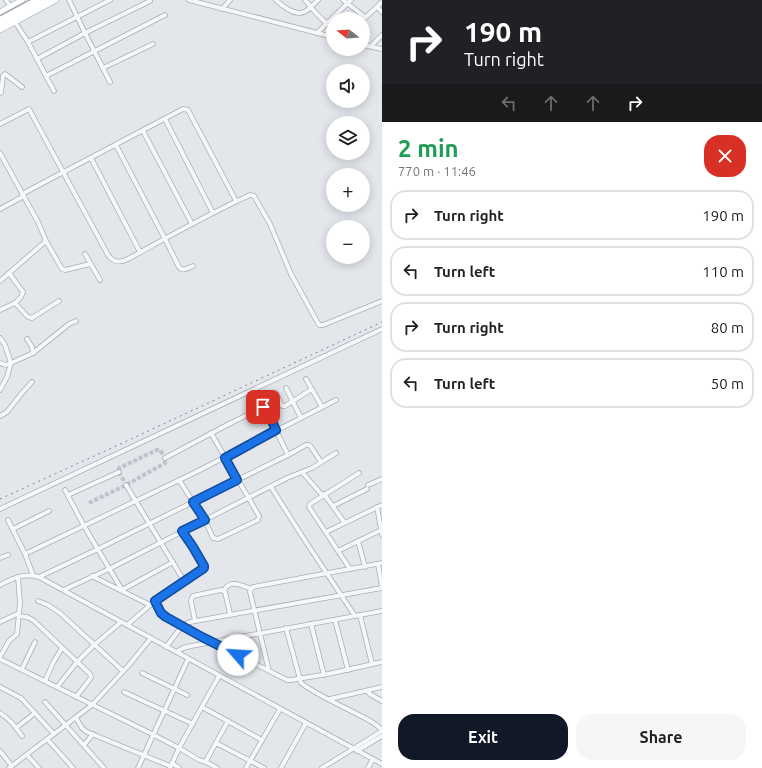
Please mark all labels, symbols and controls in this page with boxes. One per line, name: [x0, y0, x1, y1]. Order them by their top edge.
north arrow: [326, 12, 370, 56]
map controls: [326, 12, 370, 264]
icon: right: [398, 16, 450, 68]
text: 190 m: [464, 16, 542, 47]
text: Turn right: [464, 49, 544, 69]
button: sound: [326, 64, 370, 108]
icon: left: [498, 92, 520, 114]
icon: ahead: [540, 92, 562, 114]
icon: ahead: [582, 92, 604, 114]
icon: right: [624, 92, 646, 114]
button: layers: [326, 116, 370, 160]
text: 2 min: [398, 135, 459, 162]
button: close: [704, 135, 746, 177]
text: 770 m · 11:46: [398, 164, 476, 178]
button: +: [326, 168, 370, 212]
icon: right: [400, 204, 422, 226]
text: Turn right: [434, 207, 504, 224]
text: 190 m: [702, 207, 744, 224]
button: −: [326, 220, 370, 264]
icon: left: [400, 260, 422, 282]
text: Turn left: [434, 263, 495, 280]
text: 110 m: [702, 263, 744, 280]
icon: right: [400, 316, 422, 338]
text: Turn right: [434, 319, 504, 336]
text: 80 m: [711, 319, 744, 336]
icon: left: [400, 372, 422, 394]
text: Turn left: [434, 375, 495, 392]
text: 50 m: [711, 375, 744, 392]
pin: [246, 390, 280, 424]
icon: arrive: [252, 396, 274, 418]
position arrow: [217, 634, 259, 676]
button: Exit: [398, 714, 568, 760]
button: Share: [576, 714, 746, 760]

